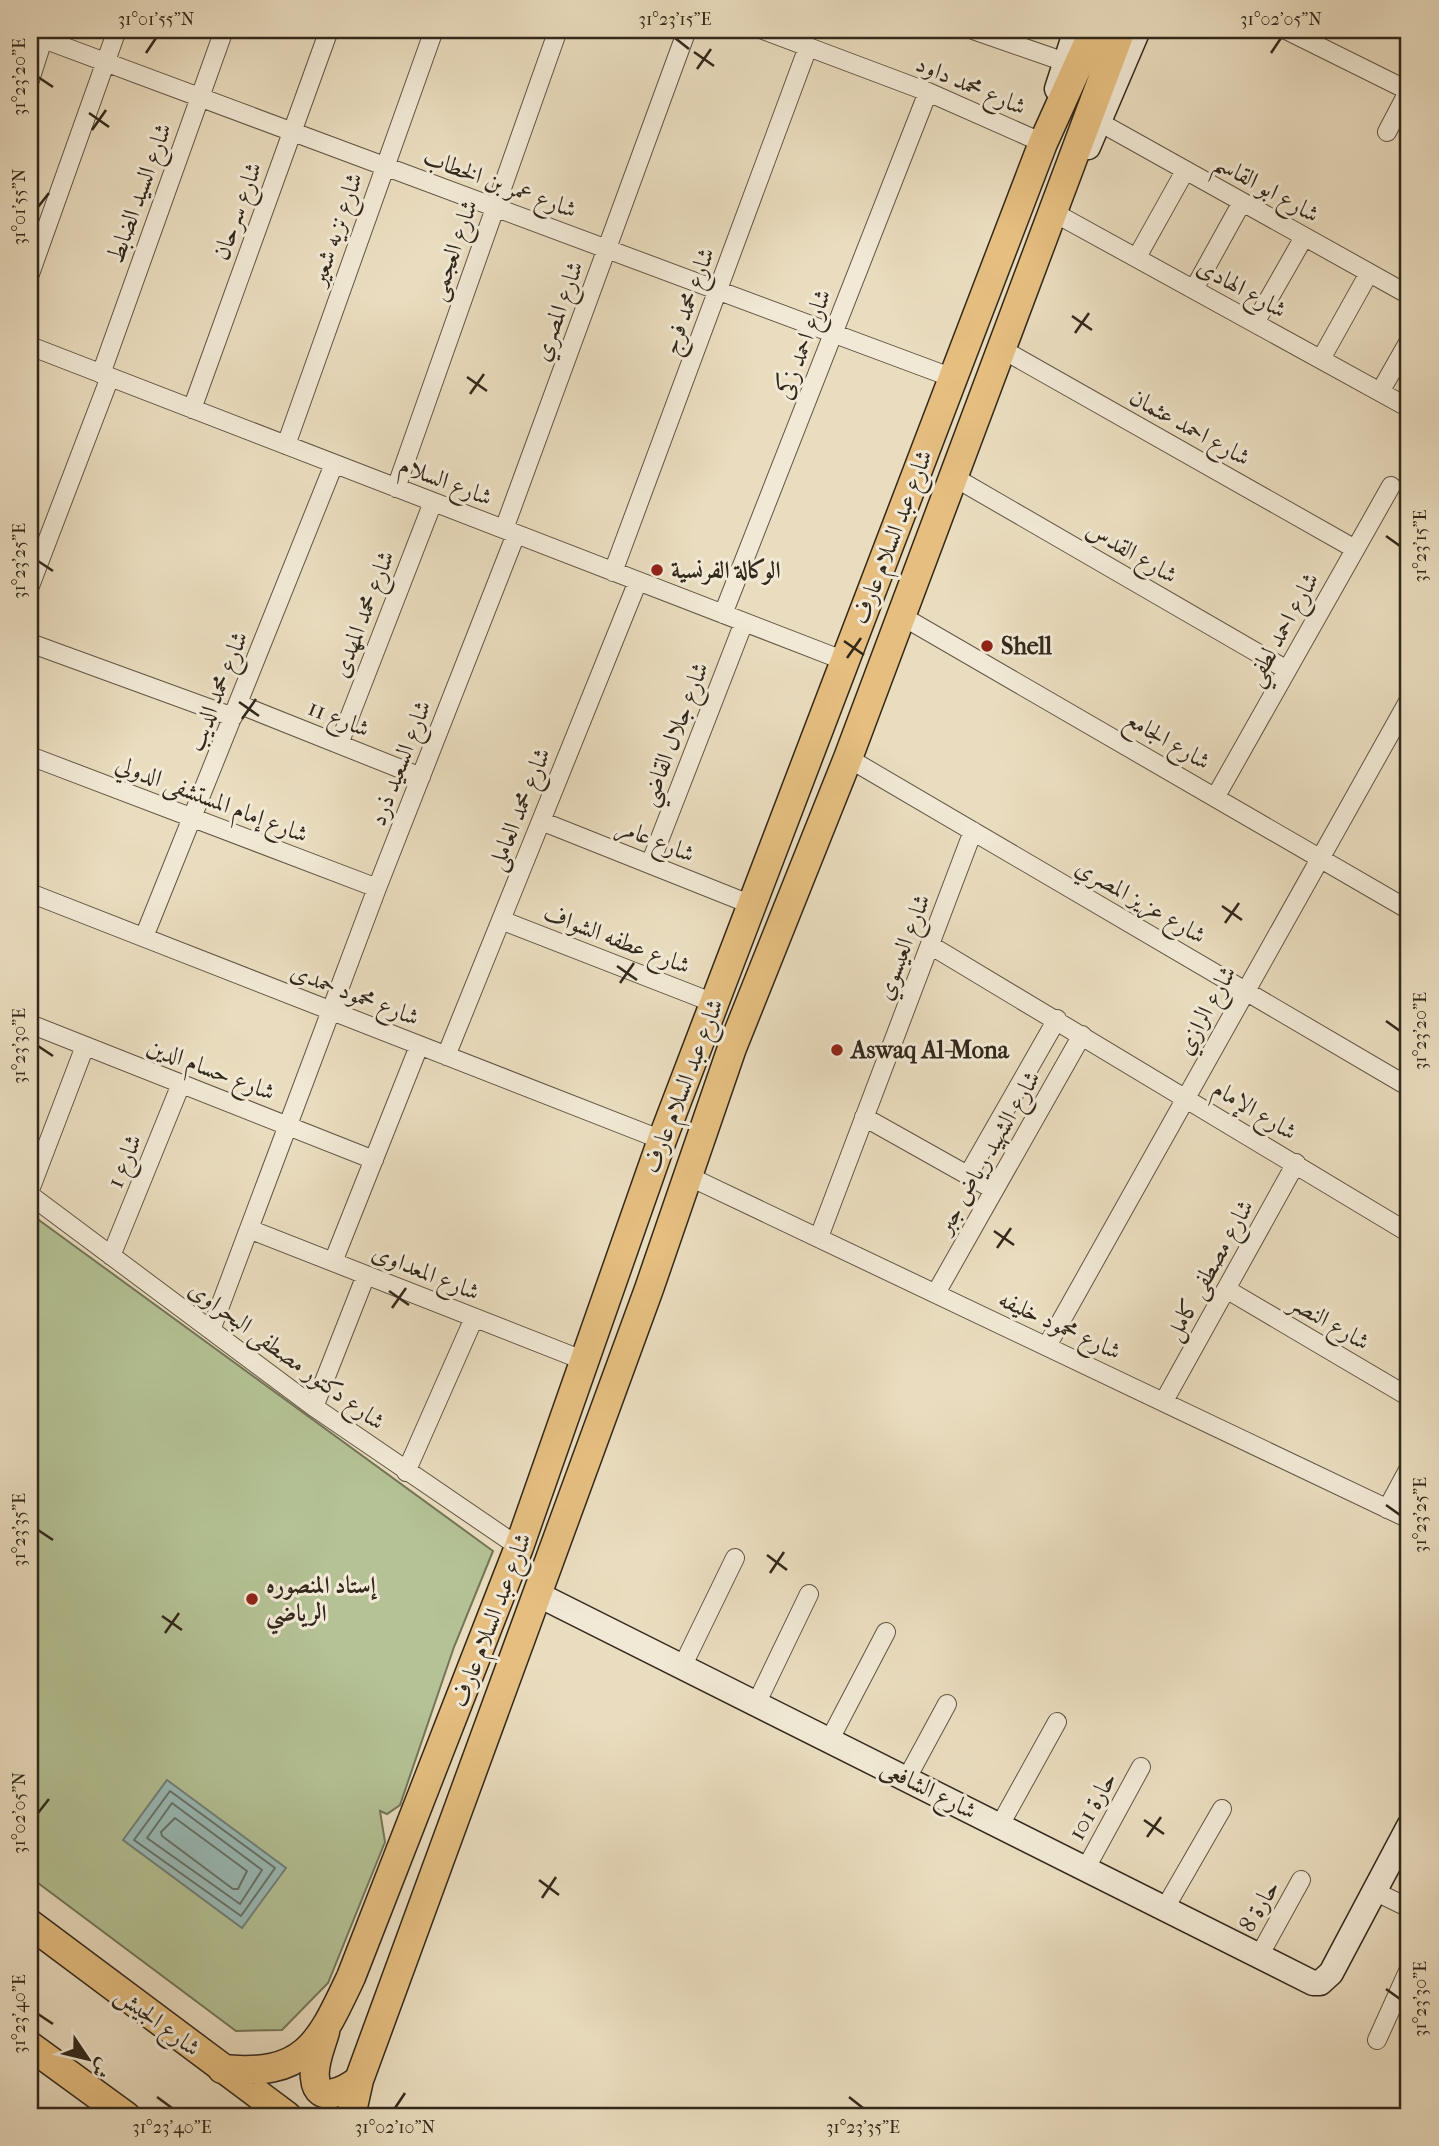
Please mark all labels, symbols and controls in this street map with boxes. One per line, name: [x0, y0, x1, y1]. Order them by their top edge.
text: 31°01'55"N: [118, 9, 195, 30]
text: 31°23'15"E: [639, 9, 712, 30]
text: 31°02'05"N: [1240, 9, 1322, 30]
text: 31°23'20"E: [9, 38, 30, 116]
street label: شارع محمد داود: [909, 49, 1030, 126]
street label: شارع السيد الضابط: [101, 119, 183, 269]
street label: شارع عمر بن الخطاب: [417, 142, 581, 229]
street label: شارع ابو القاسم: [1205, 148, 1324, 237]
street label: شارع سرحان: [206, 158, 273, 266]
text: 31°01'55"N: [9, 168, 30, 245]
street label: شارع نزيه شعير: [303, 169, 374, 294]
street label: شارع العجمى: [423, 196, 489, 306]
street label: شارع محمد فرج: [656, 244, 727, 361]
street label: شارع الهادى: [1190, 252, 1292, 329]
street label: شارع المصري: [527, 257, 595, 367]
street label: شارع احمد زكى: [768, 285, 842, 405]
street label: شارع احمد عثمان: [1122, 382, 1255, 477]
street label: شارع عبد السلام عارف: [846, 446, 945, 631]
street label: شارع السلام: [393, 450, 496, 518]
text: 31°23'15"E: [1410, 509, 1431, 582]
street label: شارع القدس: [1079, 515, 1182, 594]
text: 31°23'25"E: [9, 523, 30, 599]
street label: شارع محمد المهدى: [326, 547, 406, 683]
place label: الوكالة الفرنسية: [671, 556, 781, 585]
marker: الوكالة الفرنسية: [649, 562, 665, 578]
street label: شارع احمد لطفي: [1239, 568, 1332, 695]
street label: شارع محمد الديب: [180, 627, 259, 757]
place label: Shell: [1001, 632, 1052, 660]
marker: Shell: [979, 638, 995, 654]
street label: شارع جلال القاضي: [634, 658, 722, 813]
street label: شارع 11: [302, 693, 374, 749]
street label: شارع السعيد ذرد: [363, 696, 442, 832]
street label: شارع الجامع: [1116, 704, 1216, 783]
street label: شارع محمد العاملى: [482, 744, 562, 877]
street label: شارع إمام المستشفى الدولي: [109, 749, 312, 855]
street label: شارع عامر: [611, 812, 699, 874]
street label: شارع عزيز المصري: [1068, 852, 1211, 955]
street label: شارع العيسوي: [870, 890, 942, 1006]
street label: شارع عطفه الشواف: [538, 898, 694, 985]
street label: شارع محمود حمدى: [284, 957, 423, 1037]
street label: شارع الرازي: [1170, 961, 1247, 1062]
text: 31°23'20"E: [1410, 992, 1431, 1070]
street label: شارع عبد السلام عارف: [637, 995, 736, 1180]
text: 31°23'30"E: [9, 1008, 30, 1084]
street label: شارع حسام الدين: [140, 1032, 279, 1113]
place label: Aswaq Al-Mona: [849, 1036, 1010, 1064]
marker: Aswaq Al-Mona: [829, 1042, 845, 1058]
street label: شارع الشهيد رياض جبر: [929, 1066, 1051, 1244]
street label: شارع الإمام: [1204, 1074, 1302, 1152]
street label: شارع 1: [101, 1130, 153, 1194]
street label: شارع مصطفى كامل: [1159, 1195, 1265, 1348]
street label: شارع المعداوى: [366, 1238, 484, 1312]
street label: شارع دكتور مصطفى البحراوى: [180, 1274, 391, 1440]
street label: شارع محمود خليفه: [992, 1284, 1126, 1371]
street label: شارع النصر: [1279, 1286, 1375, 1361]
text: 31°23'25"E: [1410, 1477, 1431, 1553]
text: 31°23'35"E: [9, 1493, 30, 1567]
street label: شارع عبد السلام عارف: [445, 1529, 544, 1714]
place label: إستاد المنصوره الرياضي: [266, 1571, 378, 1635]
marker: إستاد المنصوره الرياضي: [244, 1591, 260, 1607]
street label: شارع الشافعى: [874, 1753, 982, 1830]
street label: حارة 101: [1062, 1767, 1122, 1845]
text: 31°02'05"N: [9, 1772, 30, 1854]
street label: حارة 8: [1233, 1875, 1285, 1937]
text: 31°23'30"E: [1410, 1961, 1431, 2037]
text: 31°23'40"E: [9, 1974, 30, 2054]
street label: شارع الجيش: [106, 1980, 206, 2067]
north arrow: [52, 2024, 122, 2094]
text: ش: [87, 2054, 116, 2082]
text: 31°23'40"E: [132, 2117, 212, 2138]
text: 31°02'10"N: [355, 2117, 436, 2138]
text: 31°23'35"E: [826, 2117, 900, 2138]

